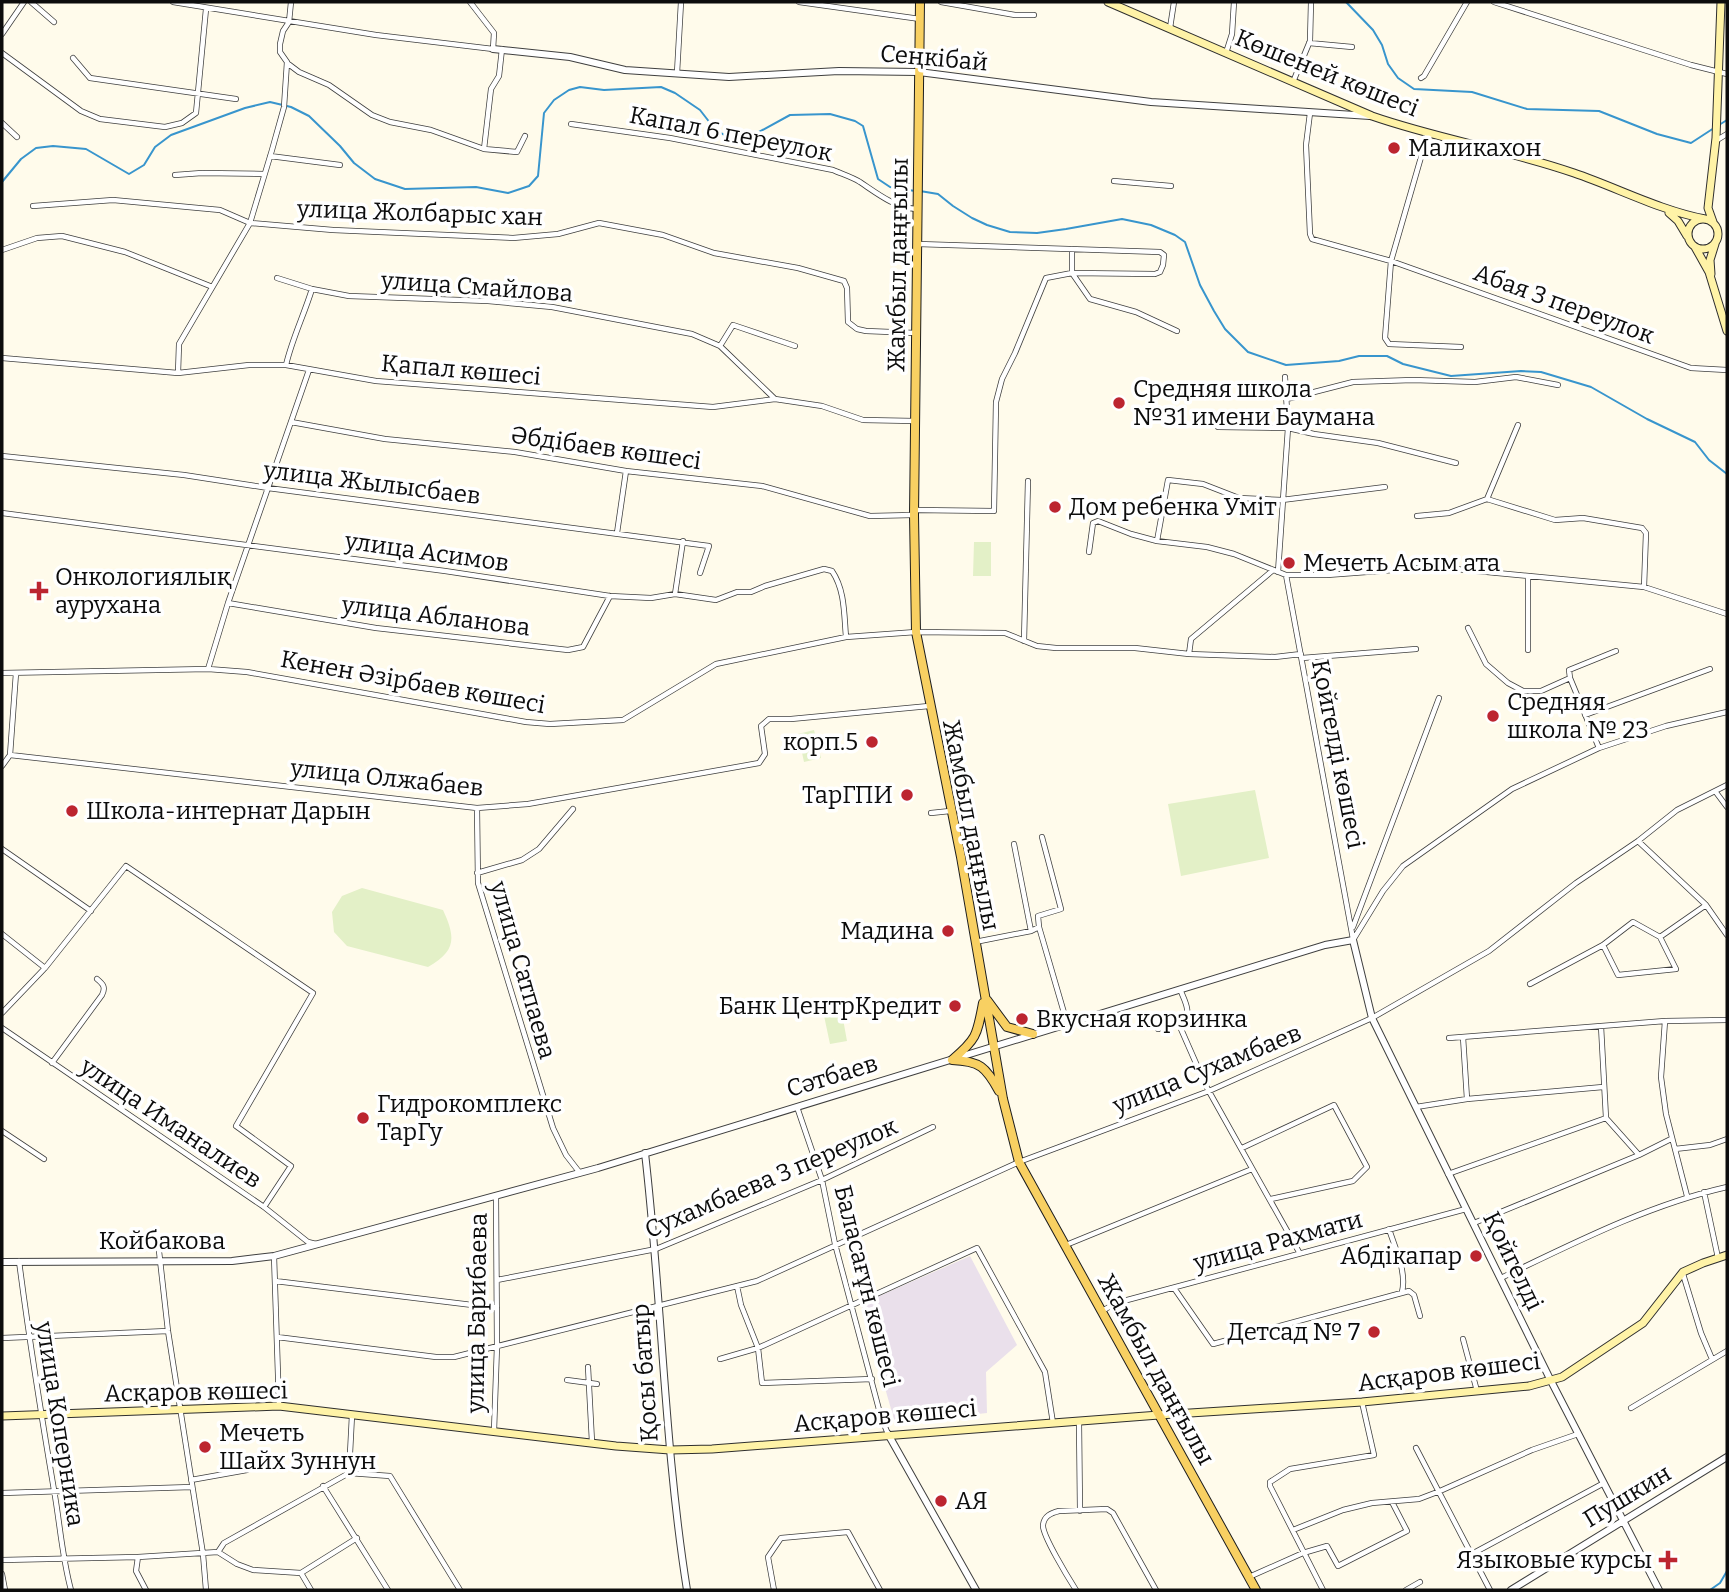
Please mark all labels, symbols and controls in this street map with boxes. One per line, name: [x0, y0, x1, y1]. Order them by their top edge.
street label: Көшеней көшесі: [1231, 23, 1423, 123]
street label: Сеңкібай: [879, 39, 989, 77]
street label: Капал 6 переулок: [627, 101, 835, 167]
place label: Маликахон: [1408, 134, 1541, 162]
marker: Маликахон: [1386, 140, 1402, 156]
street label: Жамбыл даңғылы: [882, 158, 914, 372]
street label: улица Жолбарыс хан: [296, 195, 543, 231]
street label: Абая 3 переулок: [1470, 258, 1658, 350]
street label: улица Смайлова: [379, 266, 574, 308]
street label: Қапал көшесі: [380, 349, 542, 391]
place label: Средняя школа №31 имени Баумана: [1133, 375, 1375, 431]
marker: Средняя школа №31 имени Баумана: [1111, 395, 1127, 411]
street label: Әбдібаев көшесі: [509, 421, 703, 475]
street label: улица Жылысбаев: [261, 456, 482, 510]
place label: Дом ребенка Умiт: [1069, 493, 1277, 521]
marker: Дом ребенка Умiт: [1047, 499, 1063, 515]
street label: улица Асимов: [342, 526, 511, 577]
place label: Мечеть Асым ата: [1303, 549, 1500, 577]
marker: Мечеть Асым ата: [1281, 555, 1297, 571]
place label: Онкологиялық аурухана: [55, 563, 232, 619]
marker: Онкологиялық аурухана: [29, 581, 49, 601]
street label: улица Абланова: [339, 590, 532, 641]
street label: Кенен Әзірбаев көшесі: [279, 645, 547, 719]
street label: Қойгелді көшесі: [1306, 657, 1370, 851]
place label: Средняя школа № 23: [1507, 688, 1649, 744]
marker: Средняя школа № 23: [1485, 708, 1501, 724]
street label: Жамбыл даңғылы: [937, 717, 1005, 933]
place label: корп.5: [783, 728, 858, 756]
marker: корп.5: [864, 734, 880, 750]
street label: улица Олжабаев: [288, 754, 485, 802]
place label: ТарГПИ: [802, 781, 893, 809]
marker: ТарГПИ: [899, 787, 915, 803]
place label: Школа-интернат Дарын: [86, 797, 371, 825]
marker: Школа-интернат Дарын: [64, 803, 80, 819]
street label: улица Сатпаева: [484, 877, 562, 1062]
place label: Мадина: [840, 917, 934, 945]
marker: Мадина: [940, 923, 956, 939]
place label: Банк ЦентрКредит: [719, 992, 941, 1020]
marker: Банк ЦентрКредит: [947, 998, 963, 1014]
place label: Вкусная корзинка: [1036, 1005, 1247, 1033]
marker: Вкусная корзинка: [1014, 1011, 1030, 1027]
street label: улица Сухамбаев: [1108, 1018, 1305, 1120]
street label: Сәтбаев: [783, 1049, 881, 1103]
street label: улица Иманалиев: [74, 1051, 267, 1194]
place label: Гидрокомплекс ТарГу: [377, 1090, 562, 1146]
marker: Гидрокомплекс ТарГу: [355, 1110, 371, 1126]
street label: Сухамбаева 3 переулок: [641, 1112, 901, 1244]
street label: Баласағұн көшесі: [828, 1182, 906, 1390]
street label: улица Рахмати: [1190, 1205, 1365, 1277]
street label: Қойгелді: [1477, 1207, 1549, 1315]
street label: улица Барибаева: [461, 1213, 493, 1414]
street label: Койбакова: [99, 1227, 225, 1255]
place label: Абдiкапар: [1340, 1242, 1462, 1270]
marker: Абдiкапар: [1468, 1248, 1484, 1264]
street label: Жамбыл даңғылы: [1092, 1268, 1220, 1470]
street label: Қосы батыр: [626, 1303, 664, 1443]
place label: Детсад № 7: [1227, 1318, 1360, 1346]
street label: улица Коперника: [30, 1319, 90, 1528]
marker: Детсад № 7: [1366, 1324, 1382, 1340]
street label: Асқаров көшесі: [1356, 1347, 1542, 1397]
street label: Асқаров көшесі: [104, 1376, 288, 1408]
street label: Асқаров көшесі: [792, 1394, 978, 1438]
place label: Мечеть Шайх Зуннун: [219, 1419, 376, 1475]
marker: Мечеть Шайх Зуннун: [197, 1439, 213, 1455]
street label: Пушкин: [1578, 1459, 1676, 1533]
place label: АЯ: [955, 1487, 988, 1515]
marker: АЯ: [933, 1493, 949, 1509]
place label: Языковые курсы: [1456, 1546, 1652, 1574]
marker: Языковые курсы: [1658, 1550, 1678, 1570]

